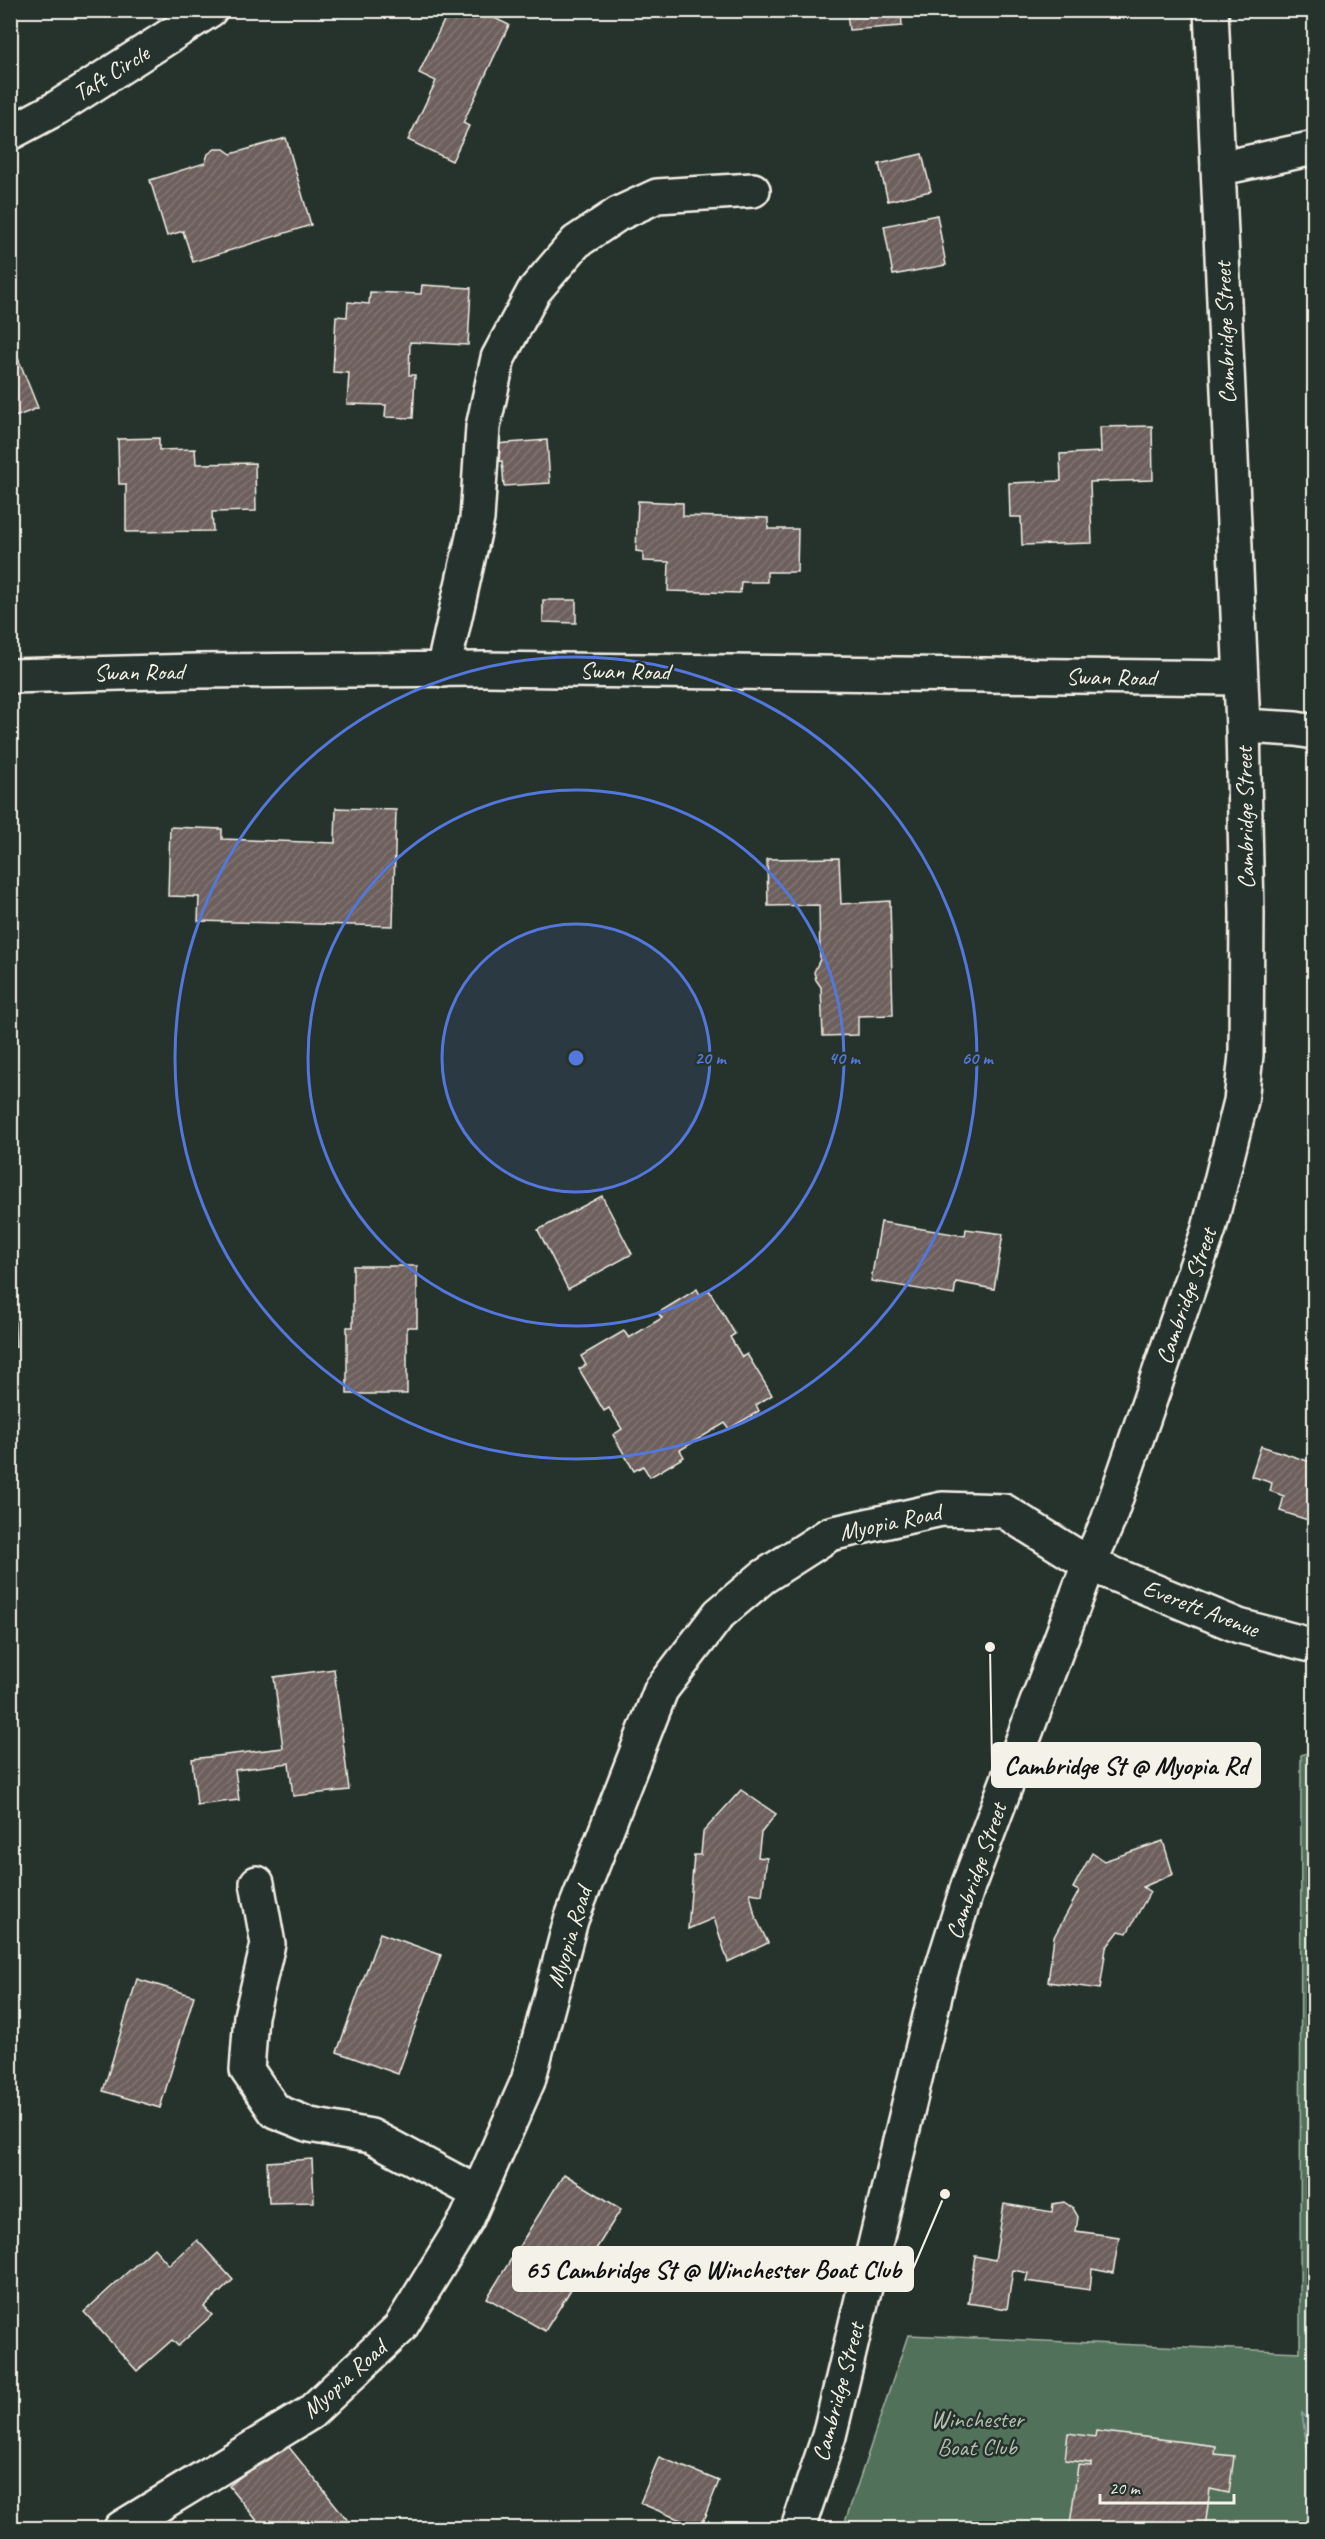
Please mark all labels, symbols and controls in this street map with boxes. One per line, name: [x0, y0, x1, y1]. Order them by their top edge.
street label: Taft Circle: [67, 37, 156, 108]
street label: Cambridge Street: [1207, 259, 1242, 405]
street label: Swan Road: [580, 655, 674, 687]
street label: Swan Road: [94, 656, 188, 688]
street label: Swan Road: [1066, 661, 1160, 693]
street label: Cambridge Street: [1229, 745, 1261, 889]
text: 20 m: [695, 1047, 727, 1069]
text: 40 m: [829, 1047, 861, 1069]
text: 60 m: [961, 1047, 994, 1069]
centre of rings: [566, 1048, 586, 1068]
street label: Cambridge Street: [1149, 1222, 1224, 1368]
street label: Myopia Road: [836, 1496, 947, 1547]
street label: Everett Avenue: [1139, 1572, 1265, 1645]
callout: Cambridge St @ Myopia Rd: [992, 1743, 1260, 1787]
text: Cambridge St @ Myopia Rd: [1004, 1749, 1252, 1782]
street label: Cambridge Street: [939, 1797, 1014, 1943]
street label: Myopia Road: [540, 1880, 599, 1991]
callout: 65 Cambridge St @ Winchester Boat Club: [513, 2247, 913, 2291]
text: 65 Cambridge St @ Winchester Boat Club: [525, 2253, 903, 2286]
street label: Cambridge Street: [805, 2317, 871, 2465]
street label: Myopia Road: [296, 2331, 395, 2425]
park label: Winchester Boat Club: [931, 2404, 1026, 2462]
scale bar: [1100, 2467, 1234, 2505]
text: 20 m: [1109, 2477, 1142, 2499]

